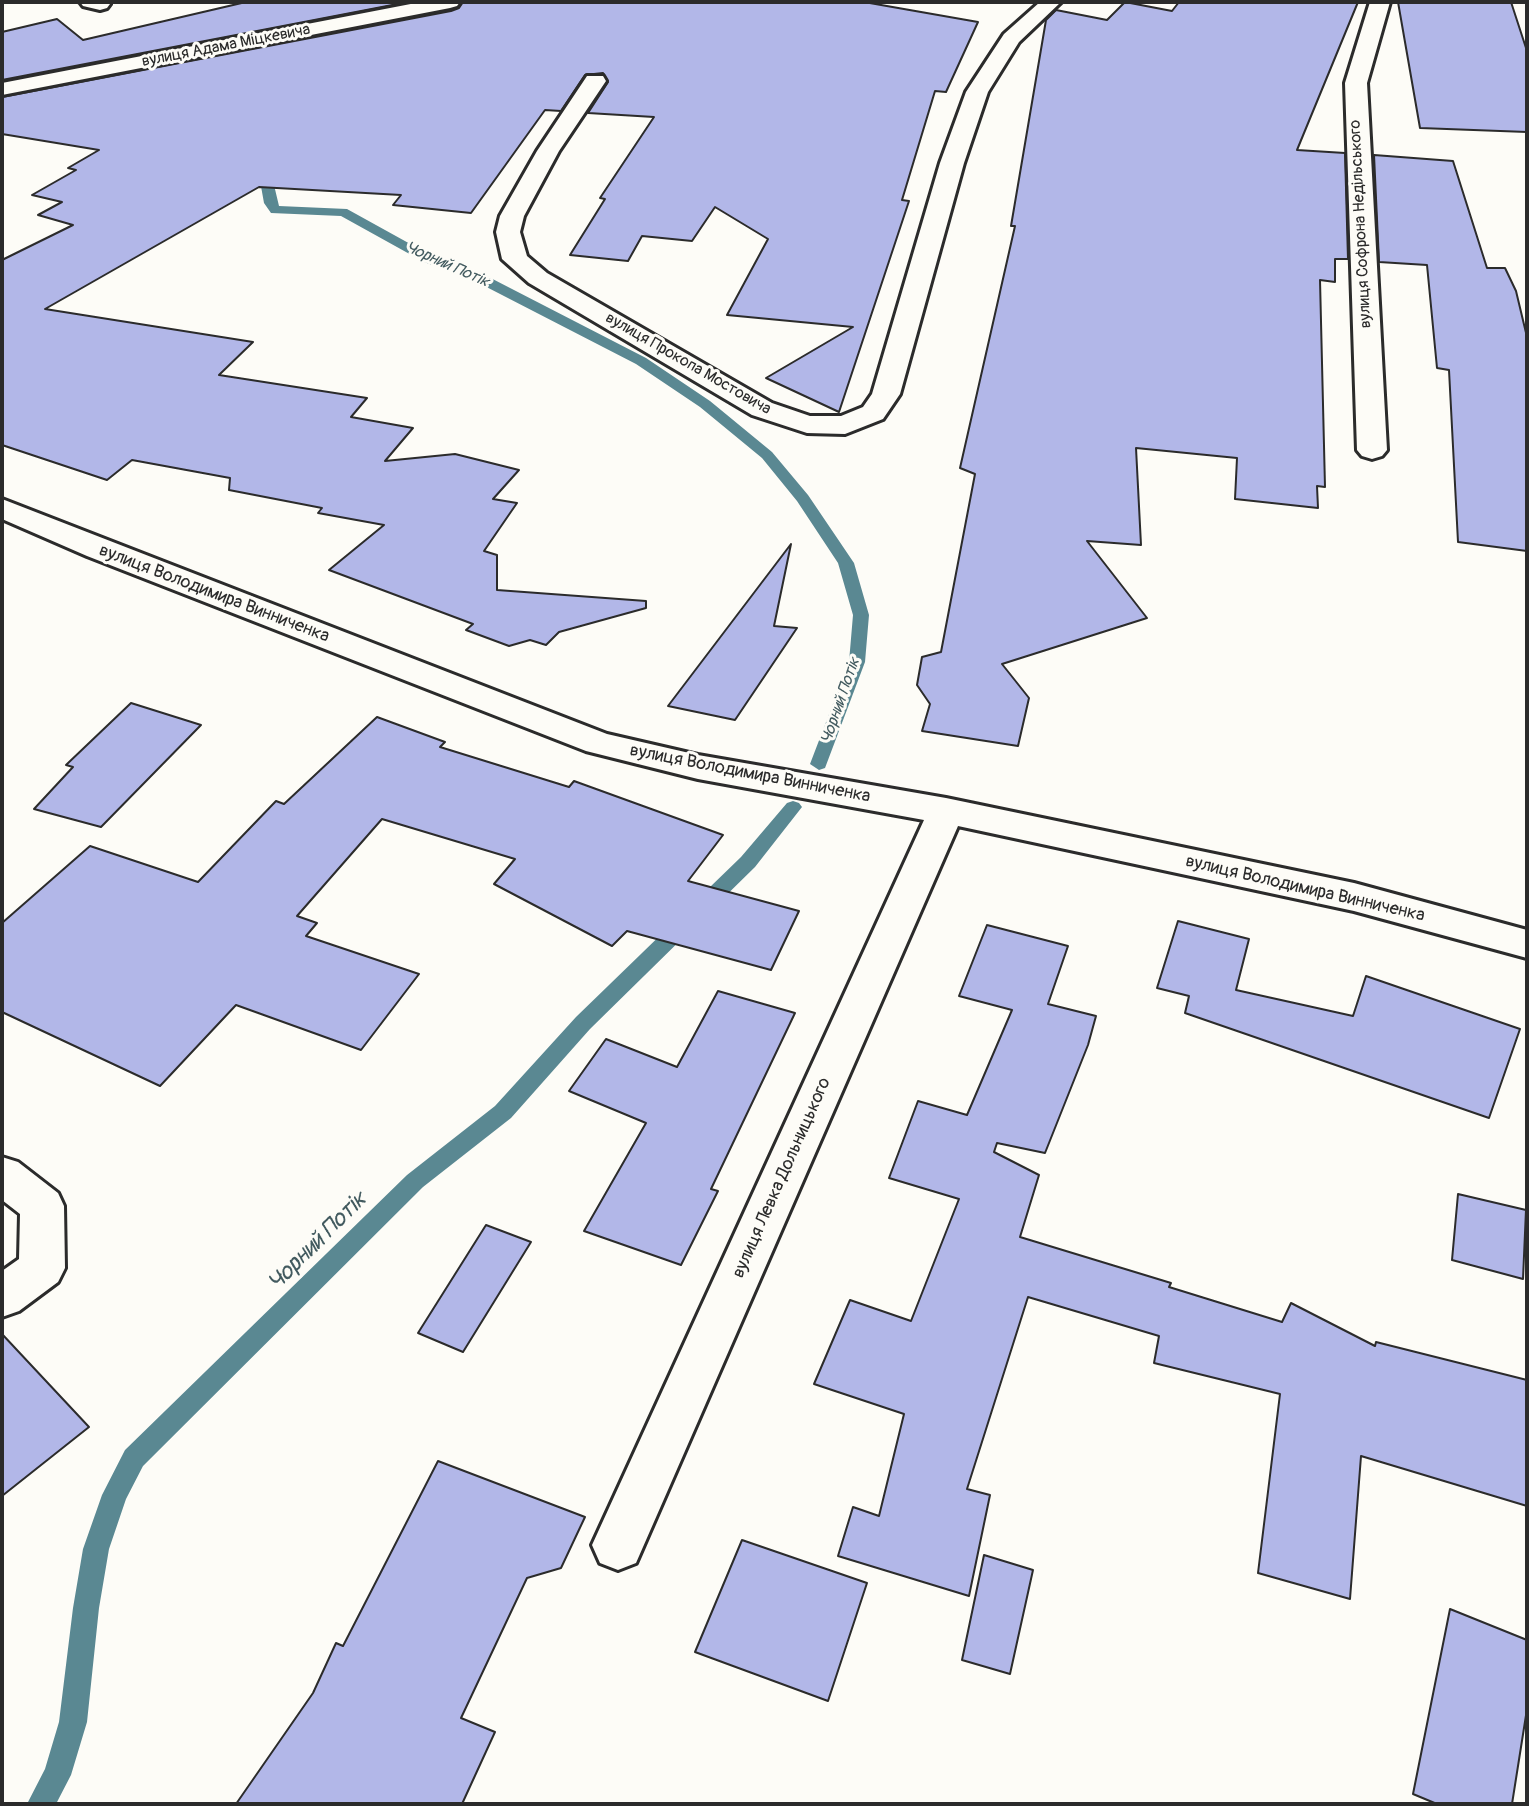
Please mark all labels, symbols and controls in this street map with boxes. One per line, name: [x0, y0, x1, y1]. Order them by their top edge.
street label: вулиця Адама Міцкевича: [140, 20, 312, 72]
street label: вулиця Софрона Недільського: [1346, 119, 1376, 329]
water label: Чорний Потік: [402, 238, 492, 292]
street label: вулиця Прокопа Мостовича: [602, 309, 774, 419]
street label: вулиця Володимира Винниченка: [96, 540, 332, 648]
water label: Чорний Потік: [817, 656, 865, 746]
street label: вулиця Володимира Винниченка: [628, 740, 872, 808]
street label: вулиця Володимира Винниченка: [1183, 851, 1427, 927]
street label: вулиця Левка Дольницького: [728, 1074, 836, 1282]
water label: Чорний Потік: [263, 1187, 373, 1297]

